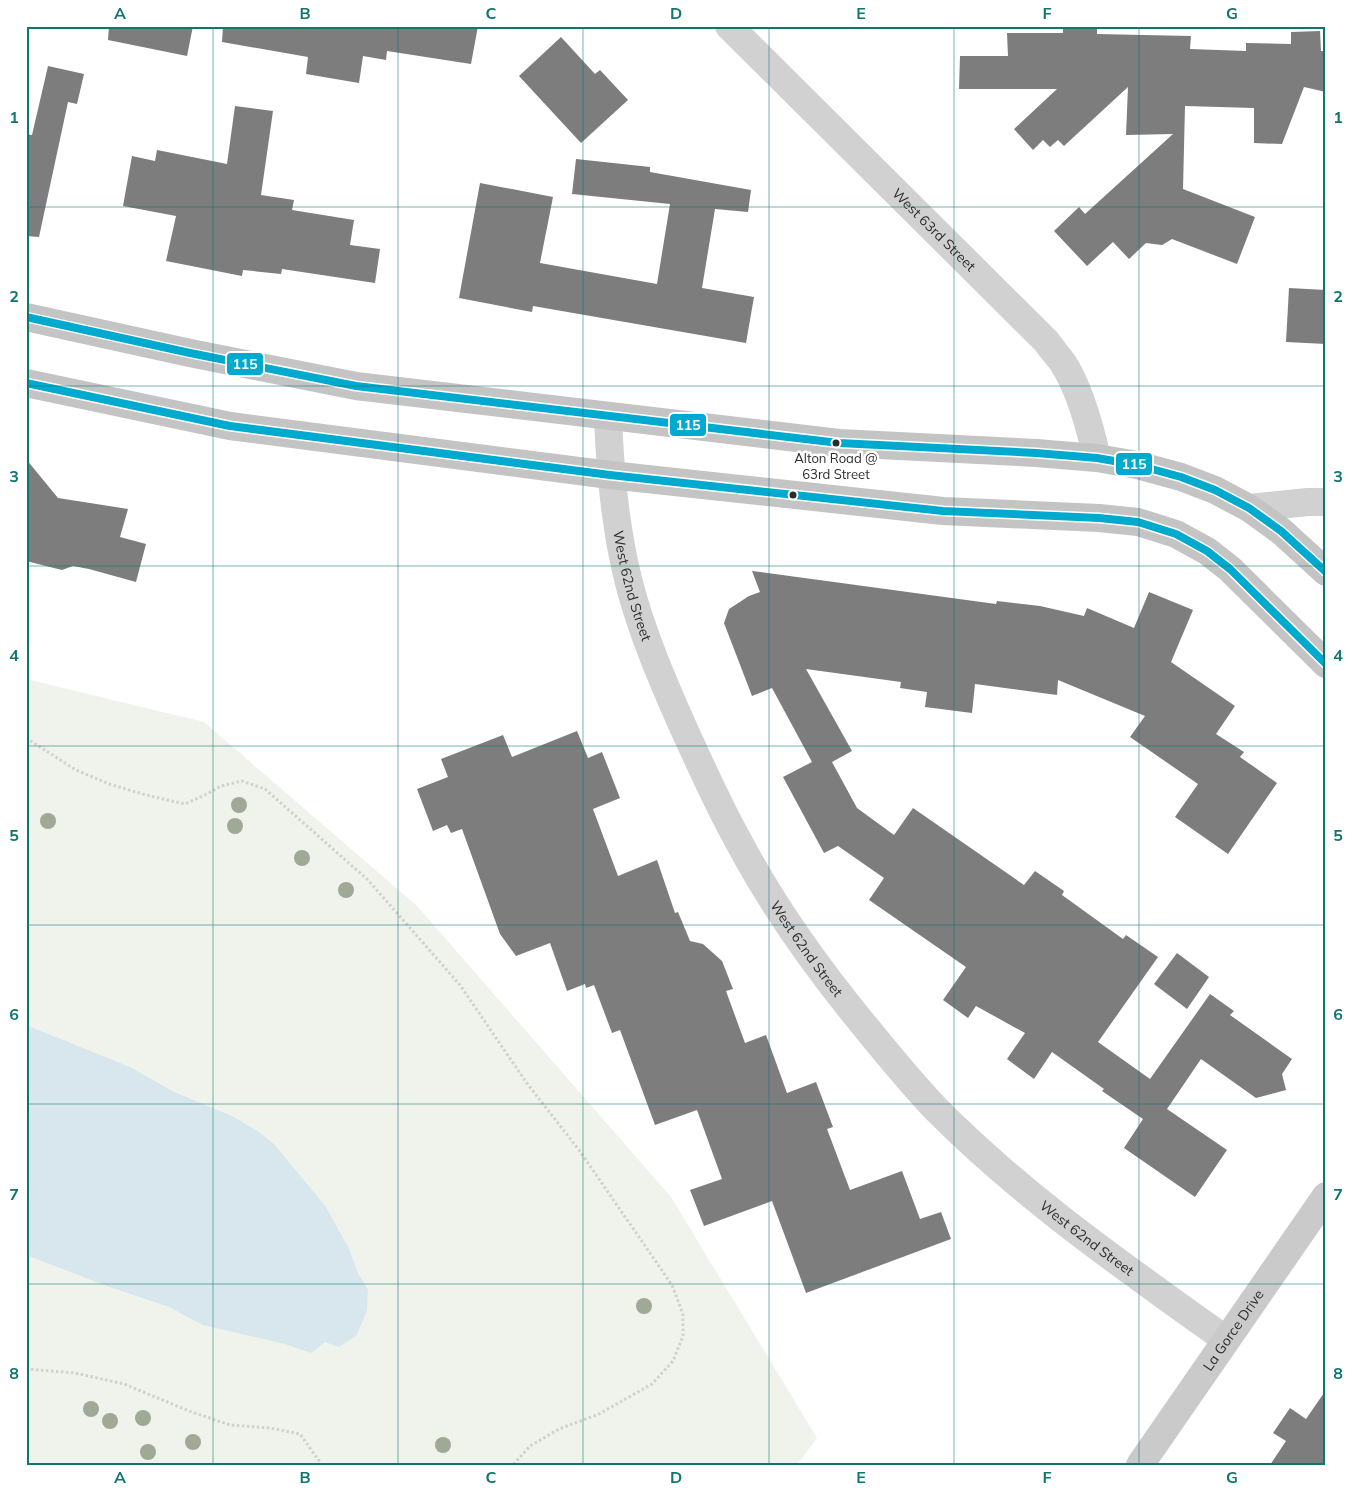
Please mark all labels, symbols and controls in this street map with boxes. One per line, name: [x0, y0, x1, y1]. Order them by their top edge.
text: A: [114, 3, 126, 23]
text: B: [299, 3, 311, 23]
text: C: [486, 3, 497, 23]
text: D: [670, 3, 682, 23]
text: E: [856, 3, 866, 23]
text: F: [1042, 3, 1052, 23]
text: G: [1226, 3, 1238, 23]
text: 1: [9, 107, 19, 127]
text: 1: [1333, 107, 1343, 127]
street label: West 63rd Street: [888, 184, 980, 275]
text: 2: [9, 286, 19, 306]
text: 2: [1333, 286, 1343, 306]
line badge: 115: [226, 352, 264, 376]
text: 115: [232, 355, 258, 373]
line badge: 115: [669, 413, 707, 437]
text: 115: [675, 416, 701, 434]
marker: Alton Road @ 63rd Street: [831, 438, 841, 448]
place label: Alton Road @ 63rd Street: [794, 450, 878, 482]
line badge: 115: [1115, 452, 1153, 476]
text: 115: [1121, 455, 1147, 473]
text: 3: [9, 466, 19, 486]
text: 3: [1333, 466, 1343, 486]
unlabelled marker: [788, 490, 798, 500]
street label: West 62nd Street: [609, 529, 656, 644]
text: 4: [9, 645, 19, 665]
text: 4: [1333, 645, 1343, 665]
text: 5: [9, 825, 19, 845]
text: 5: [1333, 825, 1343, 845]
street label: West 62nd Street: [766, 897, 847, 1000]
text: 6: [9, 1004, 19, 1024]
text: 6: [1333, 1004, 1343, 1024]
text: 7: [9, 1184, 19, 1204]
text: 7: [1333, 1184, 1343, 1204]
street label: West 62nd Street: [1036, 1197, 1138, 1280]
street label: La Gorce Drive: [1199, 1286, 1268, 1374]
text: 8: [9, 1363, 19, 1383]
text: 8: [1333, 1363, 1343, 1383]
text: A: [114, 1467, 126, 1487]
text: B: [299, 1467, 311, 1487]
text: C: [486, 1467, 497, 1487]
text: D: [670, 1467, 682, 1487]
text: E: [856, 1467, 866, 1487]
text: F: [1042, 1467, 1052, 1487]
text: G: [1226, 1467, 1238, 1487]

